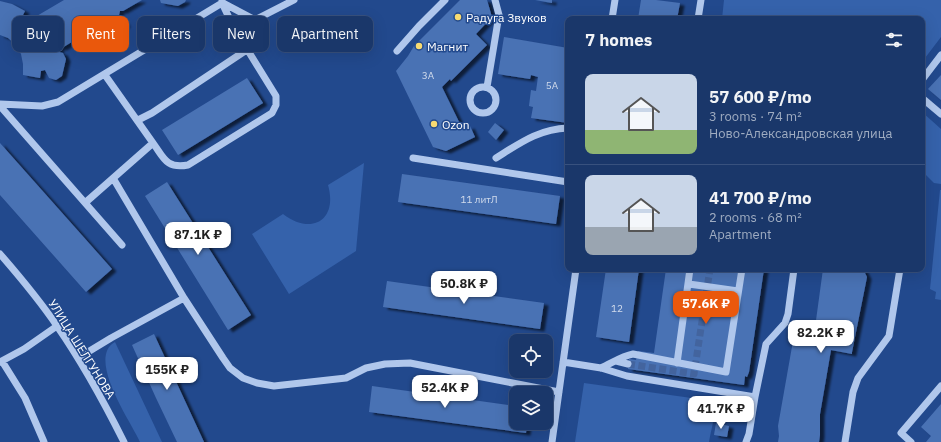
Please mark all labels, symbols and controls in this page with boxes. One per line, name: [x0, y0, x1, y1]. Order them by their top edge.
place label: Радуга Звуков: [466, 10, 547, 25]
marker: Радуга Звуков: [453, 12, 463, 22]
chip: Buy: [12, 16, 64, 52]
chip: Rent: [72, 16, 129, 52]
chip: Filters: [137, 16, 205, 52]
chip: New: [213, 16, 269, 52]
chip: Apartment: [277, 16, 373, 52]
text: 7 homes: [585, 29, 652, 51]
icon: filters: [883, 29, 905, 51]
place label: Магнит: [427, 39, 468, 54]
marker: Магнит: [414, 41, 424, 51]
house number: 3А: [422, 69, 435, 82]
house number: 5А: [546, 79, 559, 92]
text: 57 600 ₽/mo: [709, 86, 812, 108]
icon: home: [617, 90, 665, 138]
text: 3 rooms · 74 m²: [709, 108, 802, 125]
place label: Ozon: [442, 117, 469, 132]
marker: Ozon: [429, 119, 439, 129]
text: Ново-Александровская улица: [709, 125, 893, 142]
text: 41 700 ₽/mo: [709, 187, 812, 209]
icon: home: [617, 191, 665, 239]
house number: 11 литЛ: [460, 193, 498, 206]
text: 2 rooms · 68 m²: [709, 209, 802, 226]
pin: 87.1K ₽: [161, 222, 235, 256]
text: 87.1K ₽: [174, 226, 222, 243]
text: Apartment: [709, 226, 772, 243]
pin: 50.8K ₽: [427, 271, 501, 305]
text: 50.8K ₽: [440, 275, 488, 292]
pin: 57.6K ₽: [669, 291, 743, 325]
text: 57.6K ₽: [682, 295, 730, 312]
street label: УЛИЦА ШЕЛГУНОВА: [45, 296, 119, 402]
house number: 12: [611, 302, 623, 315]
pin: 82.2K ₽: [784, 320, 858, 354]
text: 82.2K ₽: [797, 324, 845, 341]
map controls: [509, 334, 553, 430]
button: locate: [509, 334, 553, 378]
pin: 155K ₽: [134, 357, 200, 391]
text: 155K ₽: [145, 361, 189, 378]
pin: 52.4K ₽: [408, 375, 482, 409]
text: 52.4K ₽: [421, 379, 469, 396]
button: layers: [509, 386, 553, 430]
pin: 41.7K ₽: [684, 396, 758, 430]
text: 41.7K ₽: [697, 400, 745, 417]

